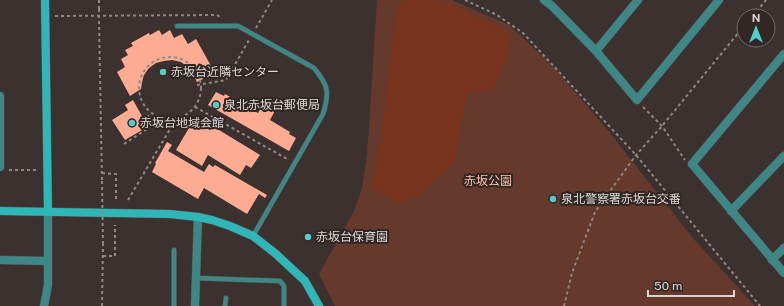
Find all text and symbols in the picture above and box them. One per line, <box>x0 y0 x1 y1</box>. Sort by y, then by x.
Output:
north arrow <box>736 8 776 48</box>
text: N <box>752 12 760 24</box>
place label: 赤坂台近隣センター <box>171 65 279 79</box>
marker: 赤坂台近隣センター <box>158 67 168 77</box>
place label: 泉北赤坂台郵便局 <box>224 98 320 112</box>
marker: 泉北赤坂台郵便局 <box>211 100 221 110</box>
place label: 赤坂台地域会館 <box>140 116 224 130</box>
marker: 赤坂台地域会館 <box>127 118 137 128</box>
park label: 赤坂公園 <box>464 174 512 188</box>
place label: 泉北警察署赤坂台交番 <box>561 192 681 206</box>
marker: 泉北警察署赤坂台交番 <box>548 194 558 204</box>
place label: 赤坂台保育園 <box>316 230 388 244</box>
marker: 赤坂台保育園 <box>303 232 313 242</box>
scale bar <box>648 272 734 298</box>
text: 50 m <box>654 279 682 293</box>

